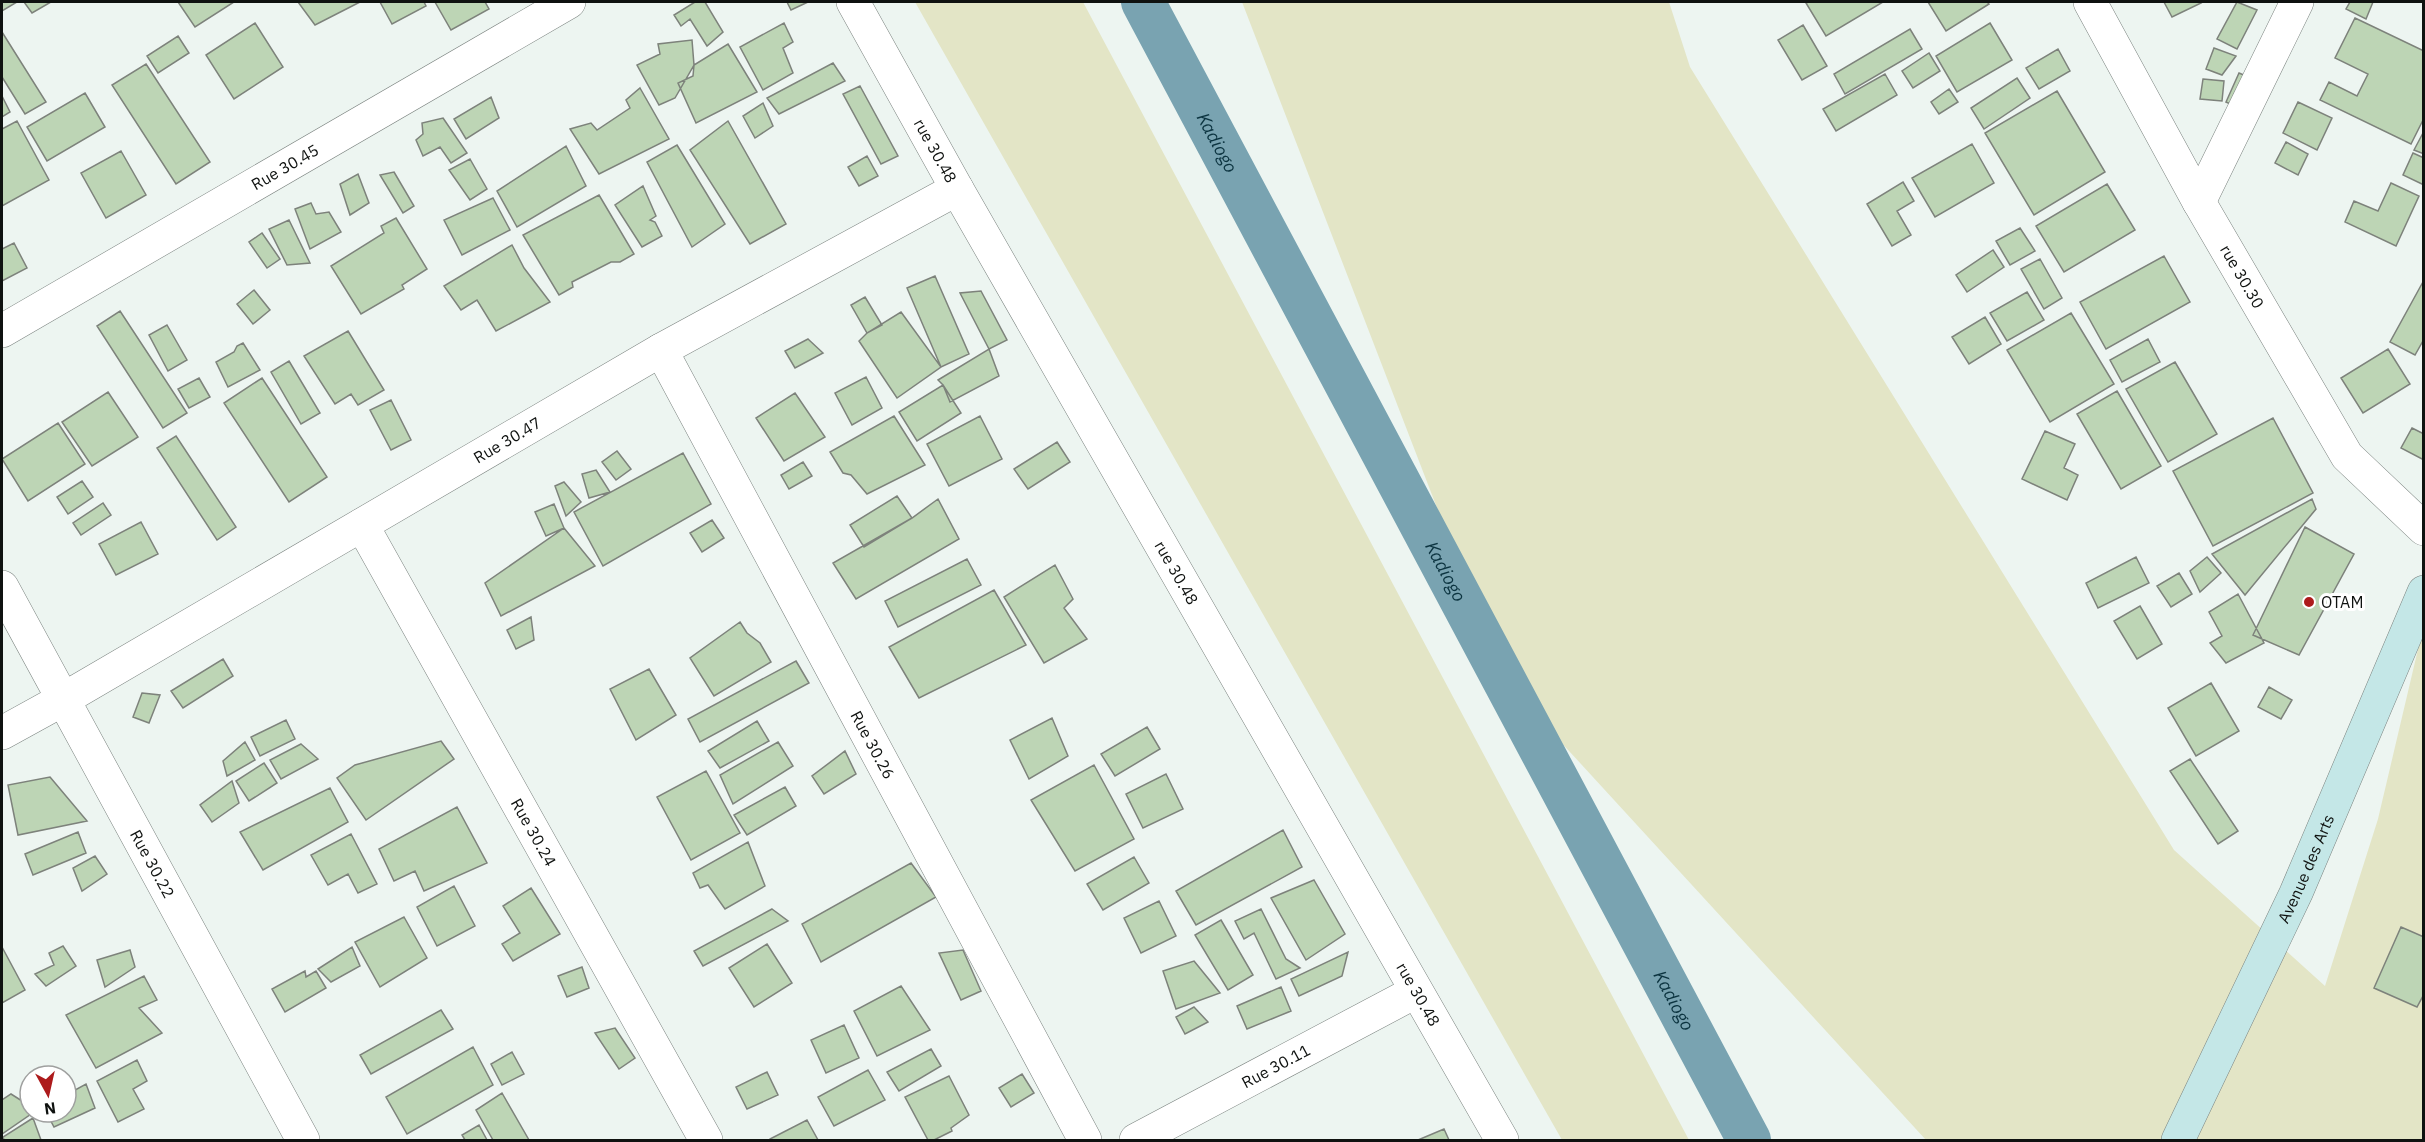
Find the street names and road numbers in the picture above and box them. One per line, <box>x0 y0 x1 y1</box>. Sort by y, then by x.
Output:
street label: rue 30.48 <box>910 115 961 186</box>
street label: Rue 30.45 <box>248 139 322 194</box>
street label: rue 30.30 <box>2216 241 2269 312</box>
street label: Rue 30.47 <box>470 412 544 467</box>
street label: rue 30.48 <box>1151 537 1203 608</box>
street label: Rue 30.26 <box>846 707 899 782</box>
street label: Rue 30.24 <box>507 795 561 870</box>
street label: Avenue des Arts <box>2273 811 2338 926</box>
street label: Rue 30.22 <box>126 826 179 901</box>
street label: rue 30.48 <box>1392 959 1445 1030</box>
street label: Rue 30.11 <box>1238 1040 1313 1092</box>

